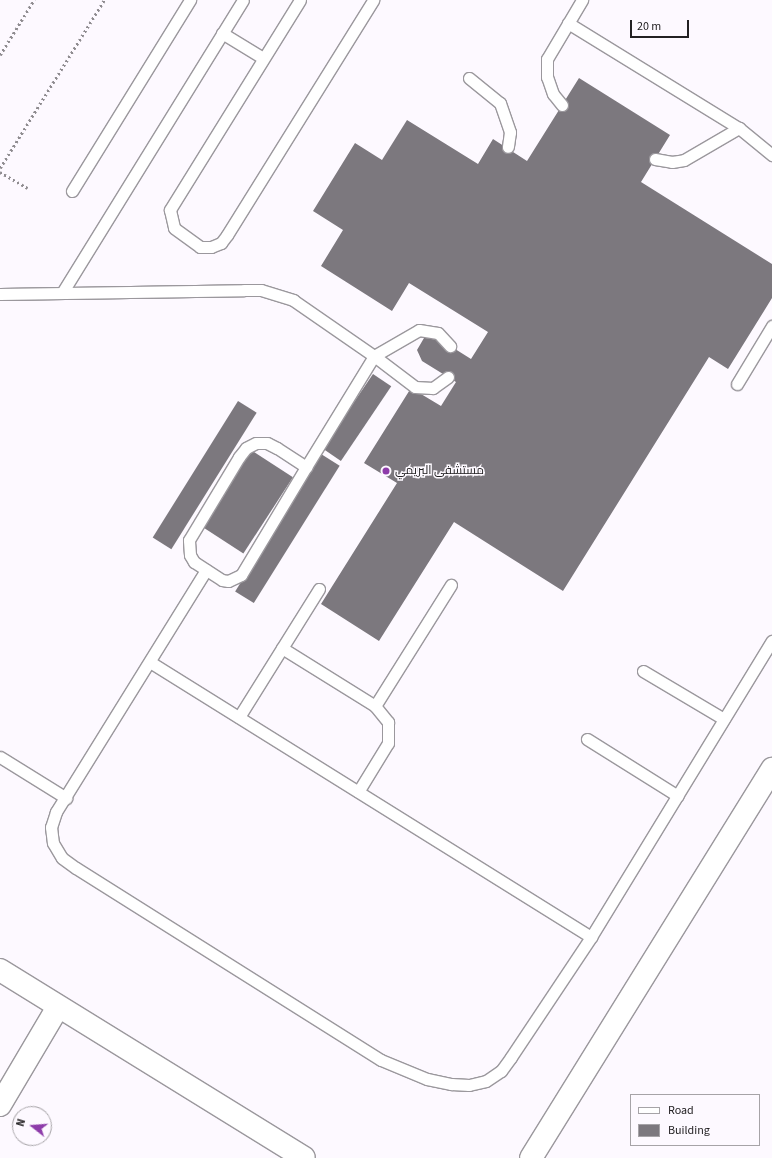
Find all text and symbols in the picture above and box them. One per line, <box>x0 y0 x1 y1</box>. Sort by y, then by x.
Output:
scale bar <box>632 12 691 38</box>
text: 20 m <box>637 18 661 35</box>
place label: مستشفى البريمي <box>395 464 484 478</box>
marker: مستشفى البريمي <box>380 465 392 477</box>
legend <box>630 1094 760 1146</box>
text: Road <box>668 1102 694 1119</box>
north arrow <box>12 1106 52 1146</box>
text: N <box>13 1117 29 1128</box>
text: Building <box>668 1122 710 1139</box>

